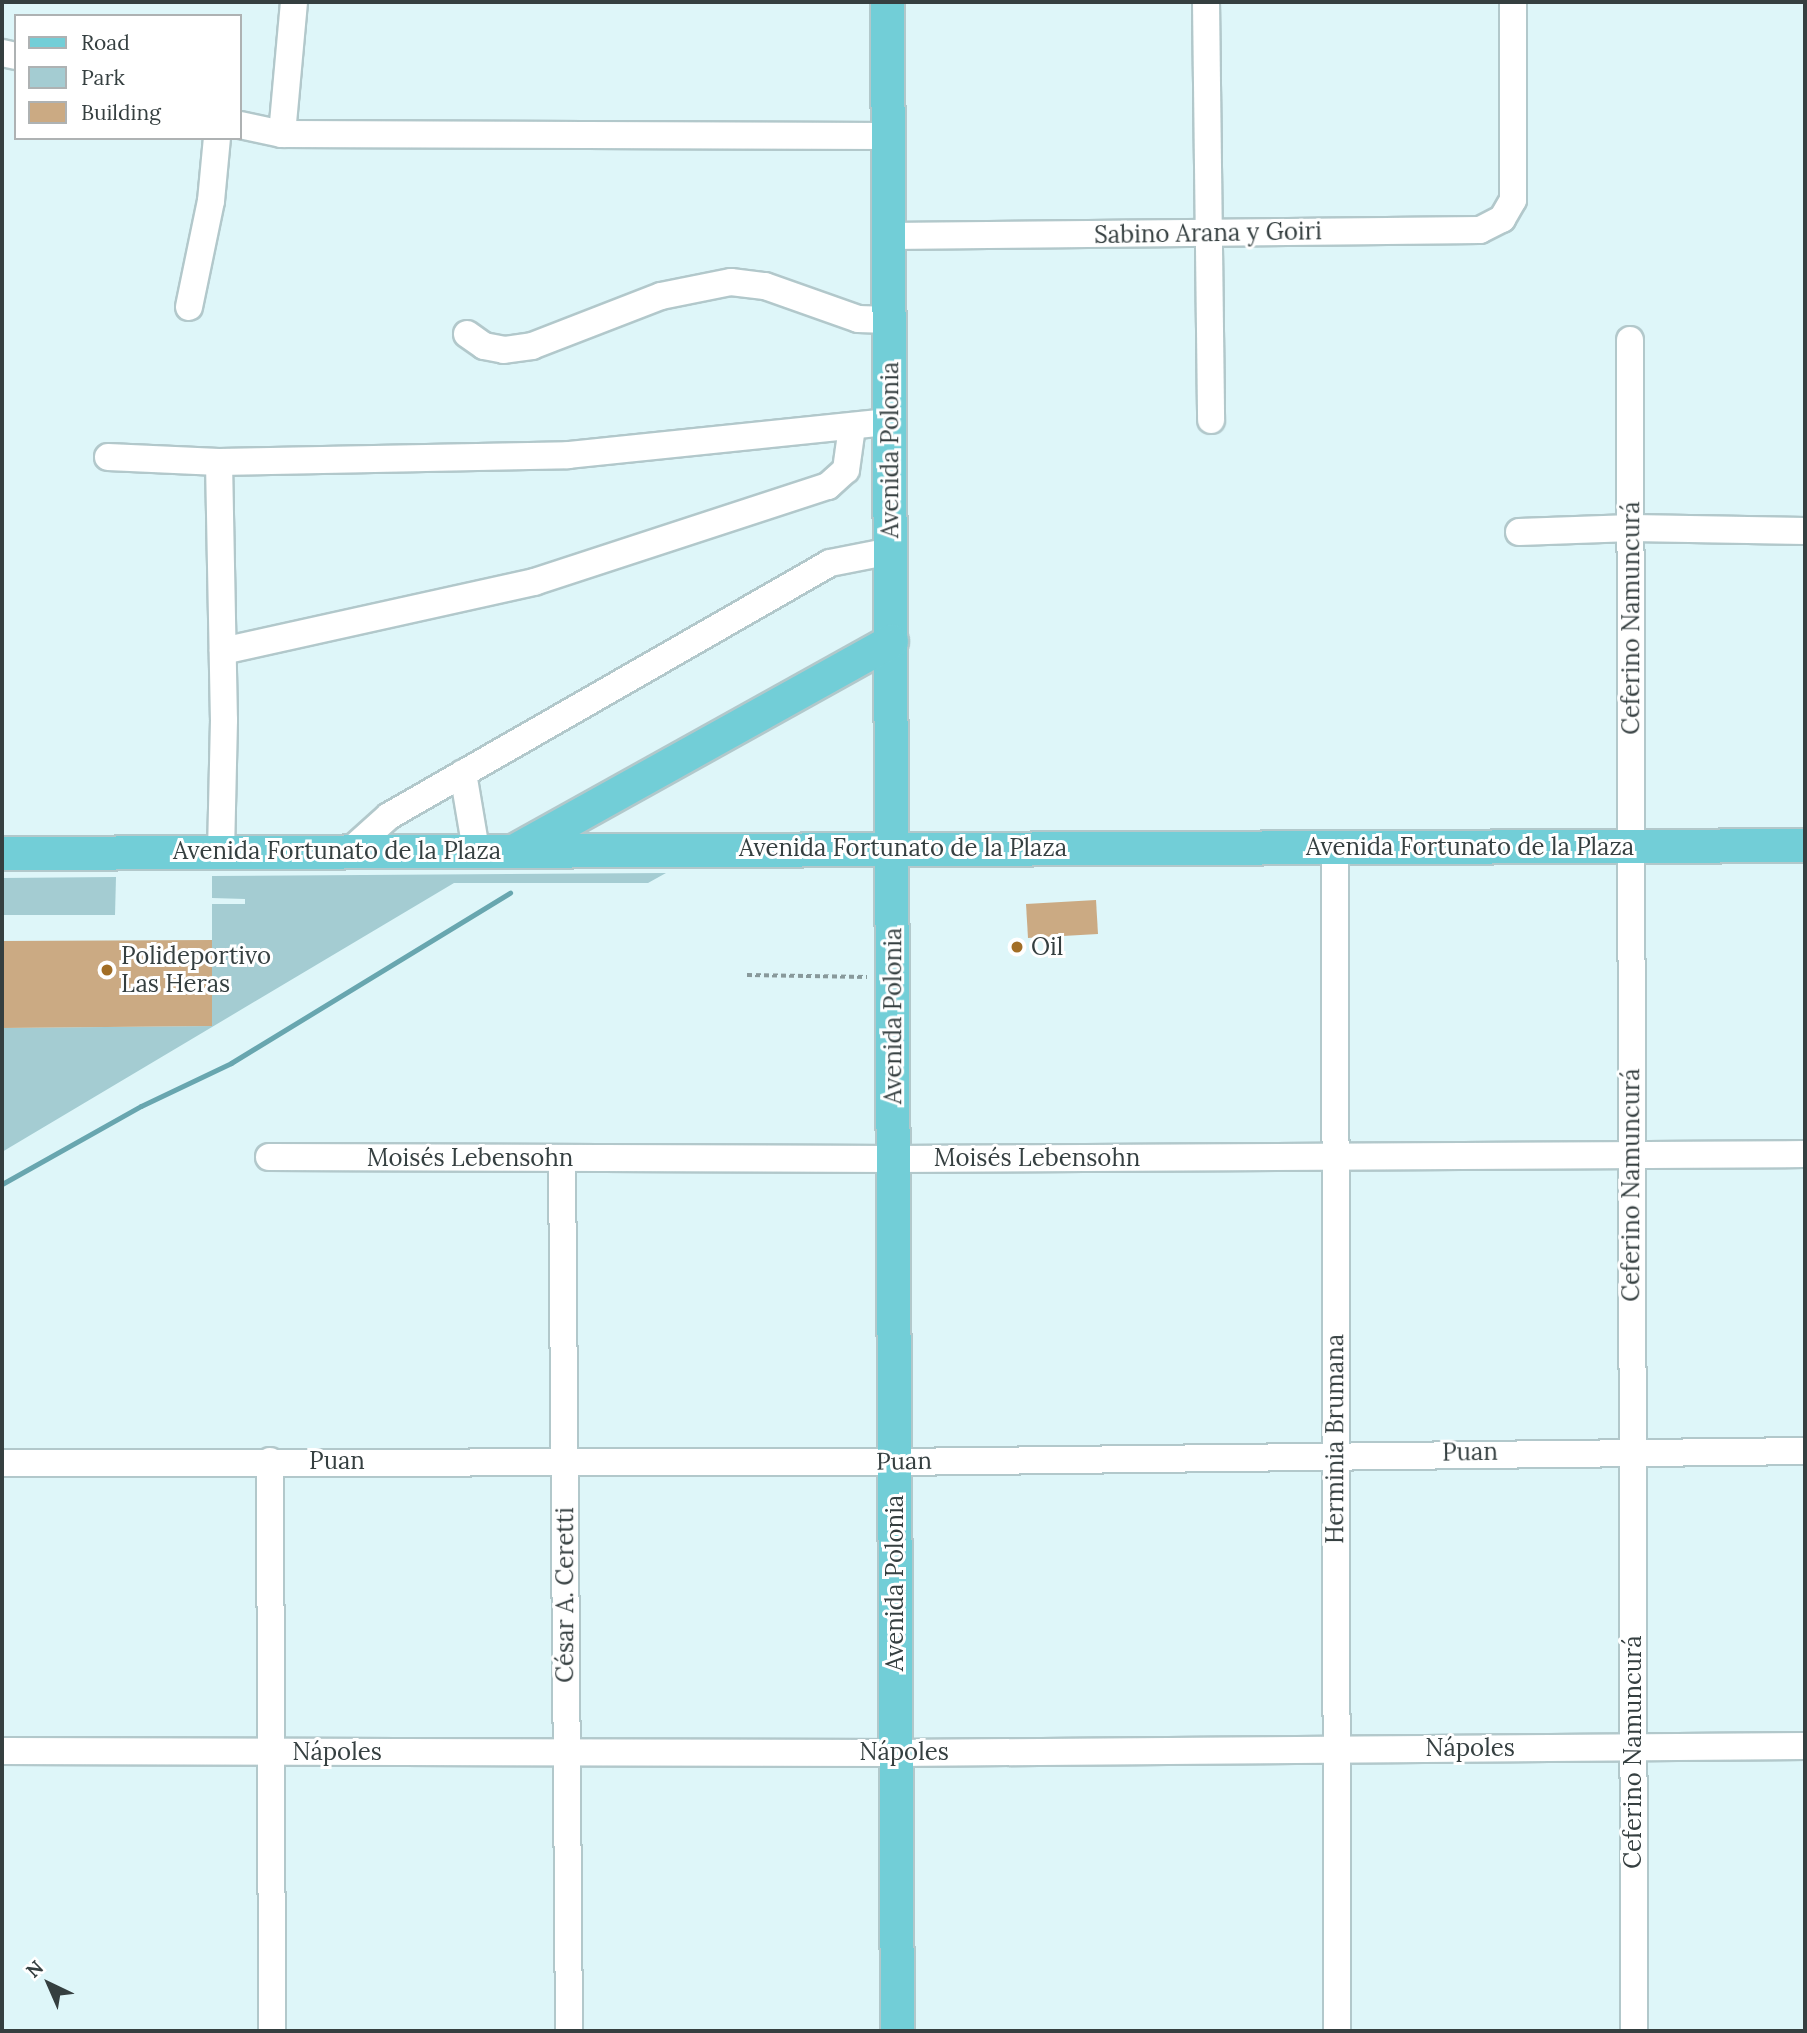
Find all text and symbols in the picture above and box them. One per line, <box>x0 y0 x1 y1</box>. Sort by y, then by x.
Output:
legend <box>14 14 242 140</box>
text: Road <box>81 29 130 56</box>
text: Park <box>81 64 125 91</box>
text: Building <box>81 99 161 126</box>
street label: Sabino Arana y Goiri <box>1094 217 1322 249</box>
street label: Avenida Polonia <box>876 362 904 538</box>
street label: Ceferino Namuncurá <box>1617 501 1645 735</box>
street label: Avenida Fortunato de la Plaza <box>1306 833 1634 861</box>
street label: Avenida Fortunato de la Plaza <box>739 834 1067 862</box>
street label: Avenida Fortunato de la Plaza <box>173 837 501 865</box>
street label: Avenida Polonia <box>879 928 907 1104</box>
place label: Oil <box>1031 933 1063 961</box>
marker: Oil <box>1009 939 1025 955</box>
place label: Polideportivo Las Heras <box>121 942 271 998</box>
marker: Polideportivo Las Heras <box>99 962 115 978</box>
street label: Ceferino Namuncurá <box>1617 1068 1645 1302</box>
street label: Moisés Lebensohn <box>367 1144 573 1172</box>
street label: Moisés Lebensohn <box>934 1144 1140 1172</box>
street label: Herminia Brumana <box>1321 1334 1349 1544</box>
street label: Puan <box>1442 1437 1498 1467</box>
street label: Puan <box>876 1446 932 1476</box>
street label: Puan <box>309 1447 365 1475</box>
street label: Avenida Polonia <box>881 1495 909 1671</box>
street label: César A. Ceretti <box>551 1507 579 1683</box>
street label: Ceferino Namuncurá <box>1619 1635 1647 1869</box>
street label: Nápoles <box>1425 1734 1515 1762</box>
street label: Nápoles <box>292 1738 382 1766</box>
street label: Nápoles <box>859 1738 949 1766</box>
north arrow <box>14 1949 84 2019</box>
text: N <box>21 1955 48 1983</box>

